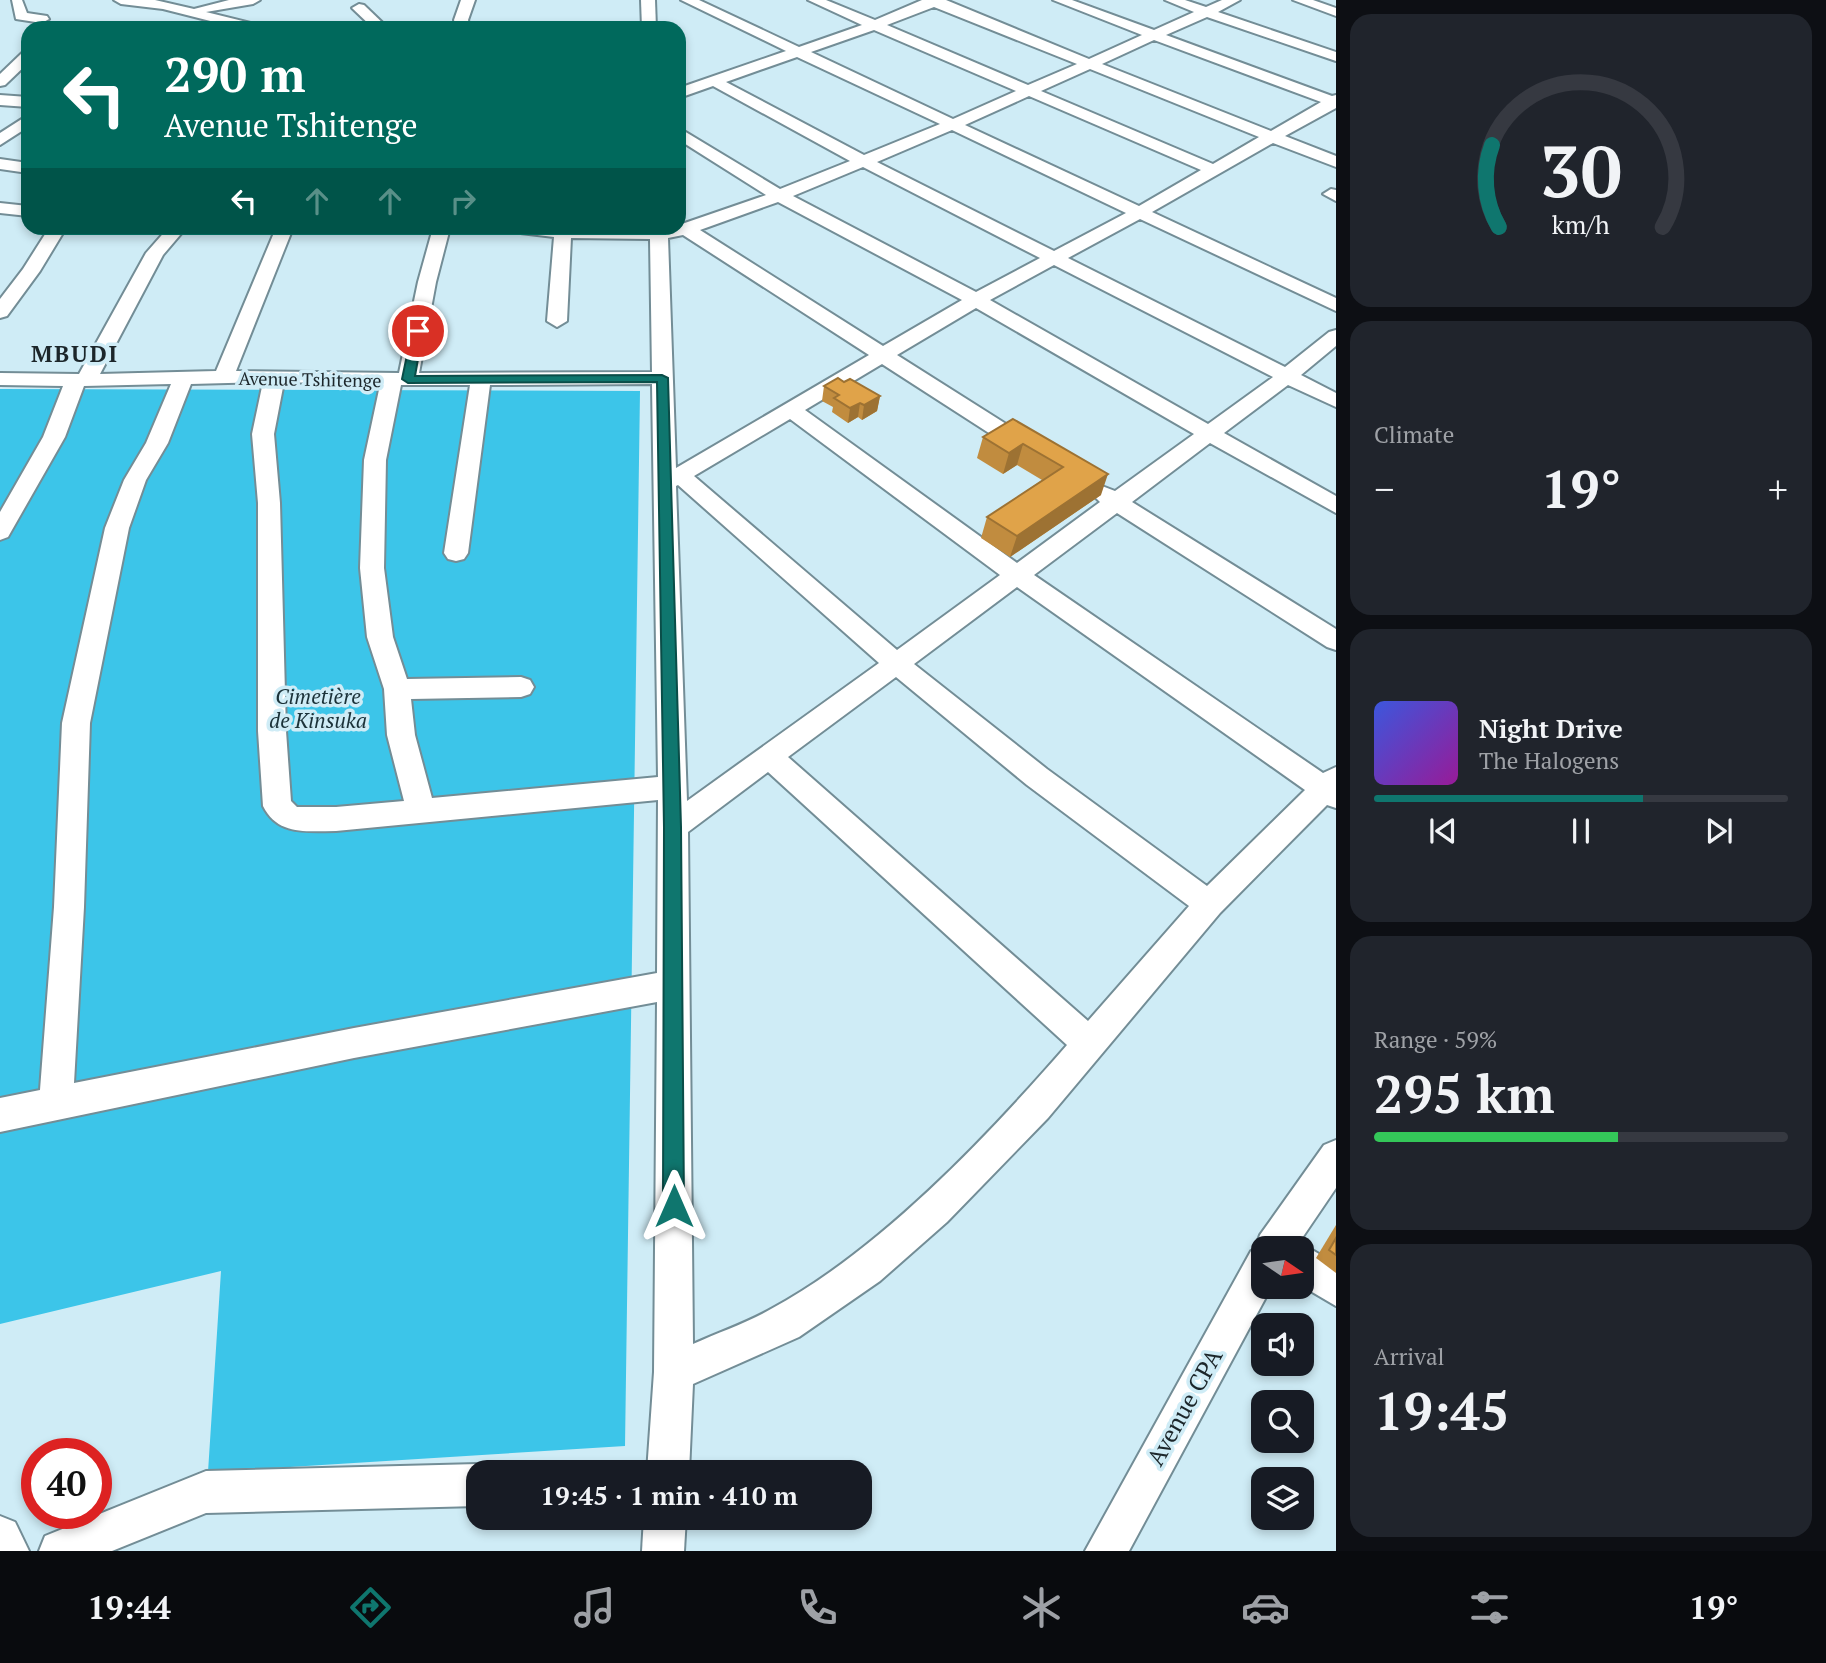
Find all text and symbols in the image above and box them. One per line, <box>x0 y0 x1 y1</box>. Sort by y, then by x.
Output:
text: 290 m <box>164 41 306 106</box>
icon: left <box>49 49 140 140</box>
text: Avenue Tshitenge <box>164 104 418 146</box>
text: 30 <box>1540 121 1622 218</box>
icon: left <box>225 182 263 220</box>
icon: ahead <box>298 182 336 220</box>
icon: ahead <box>371 182 409 220</box>
icon: right <box>444 182 482 220</box>
text: km/h <box>1552 208 1610 241</box>
pin <box>388 301 448 361</box>
icon: arrive <box>399 312 437 350</box>
district label: MBUDI <box>31 338 119 369</box>
street label: Avenue Tshitenge <box>238 366 382 392</box>
text: Climate <box>1374 419 1454 450</box>
text: 19° <box>1541 454 1621 523</box>
text: − <box>1374 464 1394 514</box>
text: + <box>1768 464 1788 514</box>
park label: Cimetière de Kinsuka <box>269 682 367 734</box>
text: Night Drive <box>1479 711 1623 745</box>
text: The Halogens <box>1479 745 1619 776</box>
icon: previous <box>1424 812 1462 850</box>
icon: pause <box>1562 812 1600 850</box>
icon: next <box>1700 812 1738 850</box>
text: Range · 59% <box>1374 1024 1497 1055</box>
text: 295 km <box>1374 1059 1555 1128</box>
position arrow <box>637 1169 711 1243</box>
north arrow <box>1251 1236 1314 1298</box>
map controls <box>1251 1236 1314 1530</box>
button: sound <box>1251 1313 1314 1376</box>
text: Arrival <box>1374 1341 1445 1372</box>
street label: Avenue CPA <box>1139 1342 1230 1471</box>
text: 19:45 <box>1374 1376 1509 1445</box>
button: search <box>1251 1390 1314 1453</box>
speed limit sign: 40 <box>21 1438 112 1529</box>
button: layers <box>1251 1467 1314 1530</box>
text: 19:45 · 1 min · 410 m <box>540 1478 798 1512</box>
icon: directions <box>346 1583 395 1632</box>
icon: music <box>570 1583 619 1632</box>
icon: phone <box>793 1583 842 1632</box>
icon: climate <box>1017 1583 1066 1632</box>
icon: car <box>1241 1583 1290 1632</box>
icon: filters <box>1465 1583 1514 1632</box>
text: 19:44 <box>87 1586 171 1628</box>
text: 19° <box>1689 1586 1738 1628</box>

